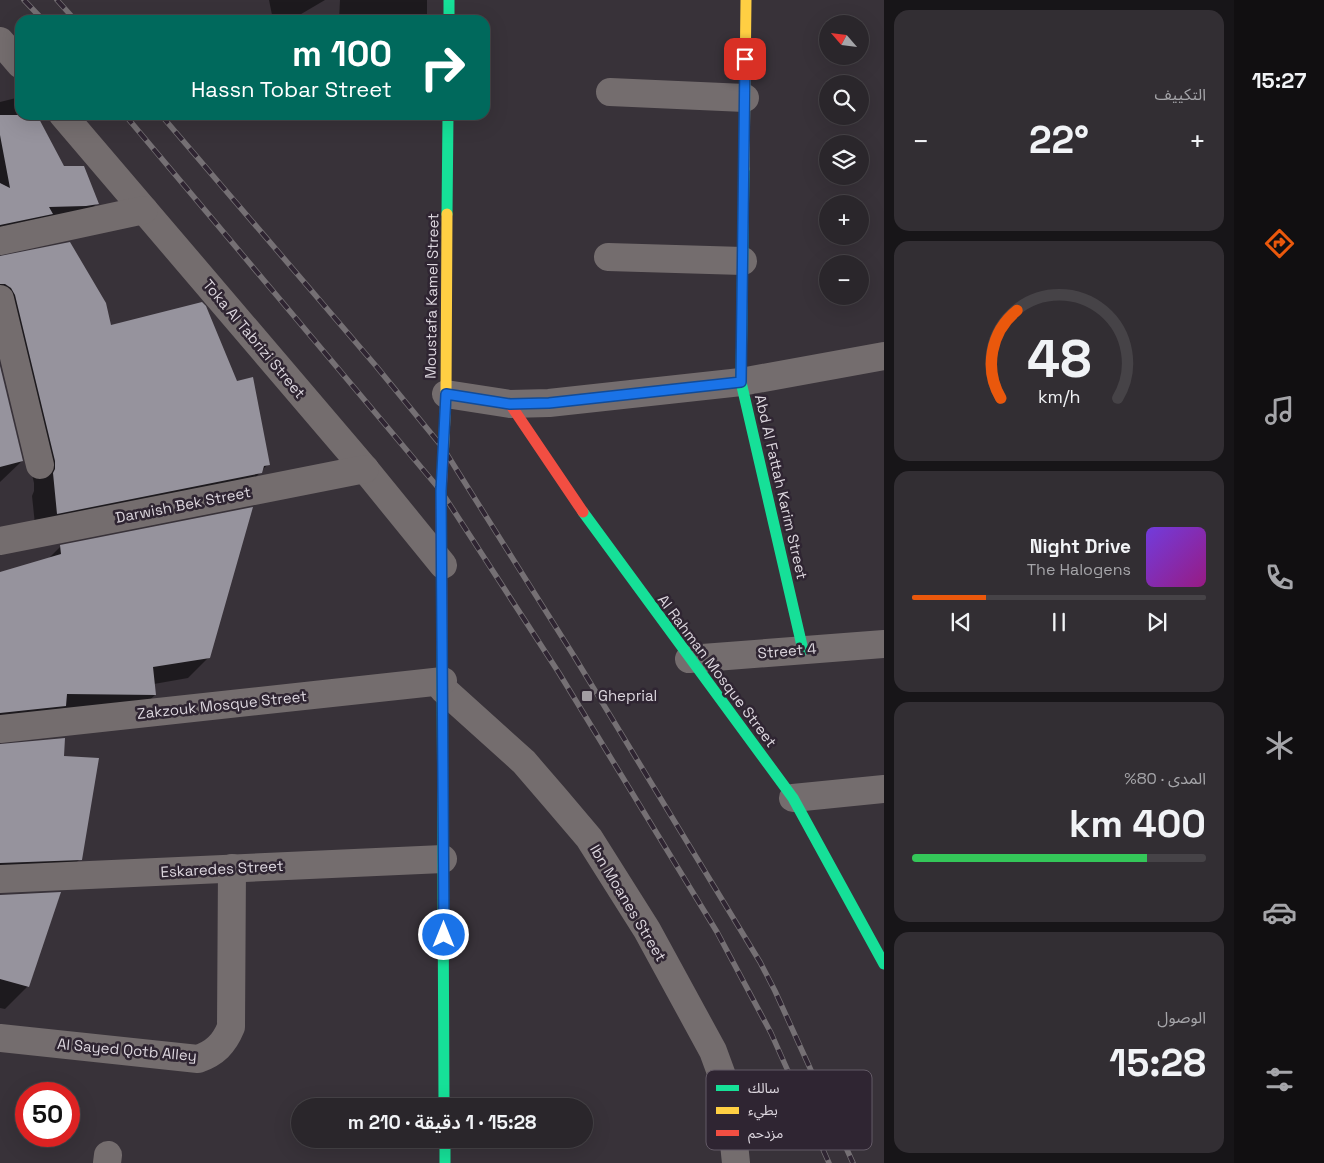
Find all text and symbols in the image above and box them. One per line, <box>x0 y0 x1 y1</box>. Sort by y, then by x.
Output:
north arrow <box>819 15 869 65</box>
map controls <box>819 15 869 305</box>
text: 100 m <box>292 32 392 76</box>
icon: right <box>410 35 475 100</box>
pin <box>724 38 766 80</box>
icon: arrive <box>731 45 759 73</box>
text: 15:27 <box>1252 66 1306 94</box>
text: Hassn Tobar Street <box>191 75 392 103</box>
button: search <box>819 75 869 125</box>
text: التكييف <box>1154 84 1206 105</box>
text: 22° <box>1029 116 1089 164</box>
text: − <box>912 123 929 159</box>
text: + <box>1189 123 1206 159</box>
button: layers <box>819 135 869 185</box>
button: + <box>819 195 869 245</box>
street label: Moustafa Kamel Street <box>421 213 442 379</box>
icon: directions <box>1262 226 1297 261</box>
button: − <box>819 255 869 305</box>
street label: Toka Al Tabrizi Street <box>199 275 310 402</box>
text: 48 <box>1027 326 1091 392</box>
text: km/h <box>1038 385 1080 408</box>
street label: Abd Al Fattah Karim Street <box>751 393 812 581</box>
icon: music <box>1262 393 1297 428</box>
street label: Darwish Bek Street <box>114 482 252 527</box>
text: Night Drive <box>1030 534 1131 559</box>
text: The Halogens <box>1027 559 1131 580</box>
icon: phone <box>1262 560 1297 595</box>
street label: Al Rahman Mosque Street <box>654 591 781 751</box>
icon: previous <box>947 608 975 636</box>
icon: pause <box>1045 608 1073 636</box>
icon: next <box>1143 608 1171 636</box>
street label: Street 4 <box>757 638 817 663</box>
street label: Zakzouk Mosque Street <box>136 686 308 723</box>
place label: Gheprial <box>598 686 657 705</box>
marker: Gheprial <box>580 689 594 703</box>
icon: climate <box>1262 728 1297 763</box>
text: المدى · 80% <box>1124 768 1206 789</box>
text: 400 km <box>1069 800 1206 848</box>
street label: Ibn Moanes Street <box>586 841 671 965</box>
street label: Eskaredes Street <box>160 856 284 881</box>
icon: car <box>1262 895 1297 930</box>
position arrow <box>417 908 469 960</box>
text: الوصول <box>1157 1007 1206 1028</box>
street label: Al Sayed Qotb Alley <box>56 1034 198 1065</box>
text: 15:28 <box>1109 1039 1206 1087</box>
icon: filters <box>1262 1062 1297 1097</box>
legend <box>706 1070 872 1150</box>
text: سالك <box>748 1079 780 1097</box>
speed limit sign: 50 <box>15 1082 80 1147</box>
text: بطيء <box>748 1101 778 1121</box>
text: 15:28 · 1 دقيقة · 210 m <box>348 1110 536 1135</box>
text: مزدحم <box>748 1124 783 1144</box>

